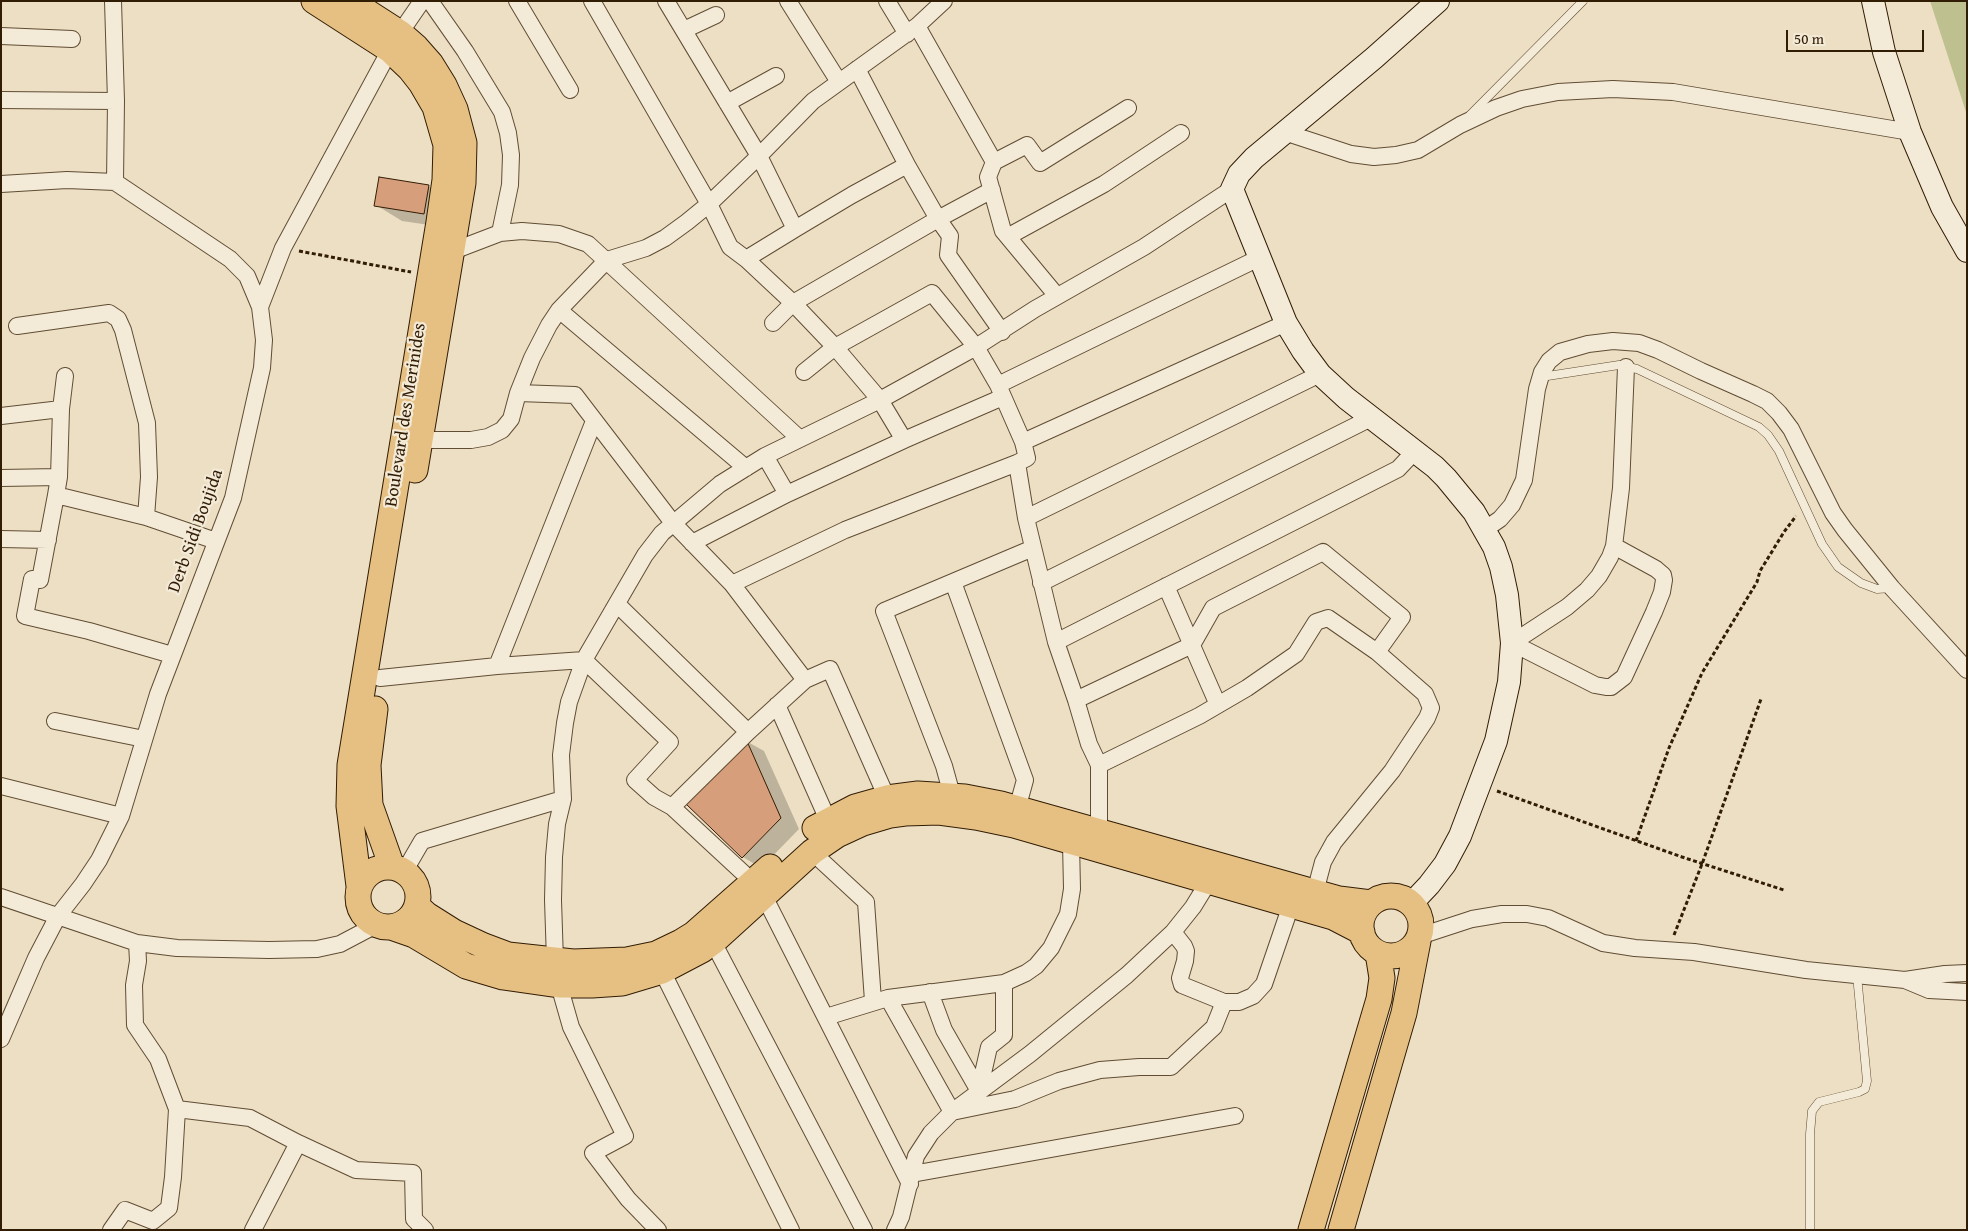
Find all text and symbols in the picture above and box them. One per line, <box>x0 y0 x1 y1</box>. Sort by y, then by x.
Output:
scale bar <box>1788 20 1926 52</box>
text: 50 m <box>1794 28 1824 49</box>
street label: Boulevard des Merinides <box>381 322 431 508</box>
street label: Derb Sidi Boujida <box>164 466 228 596</box>

